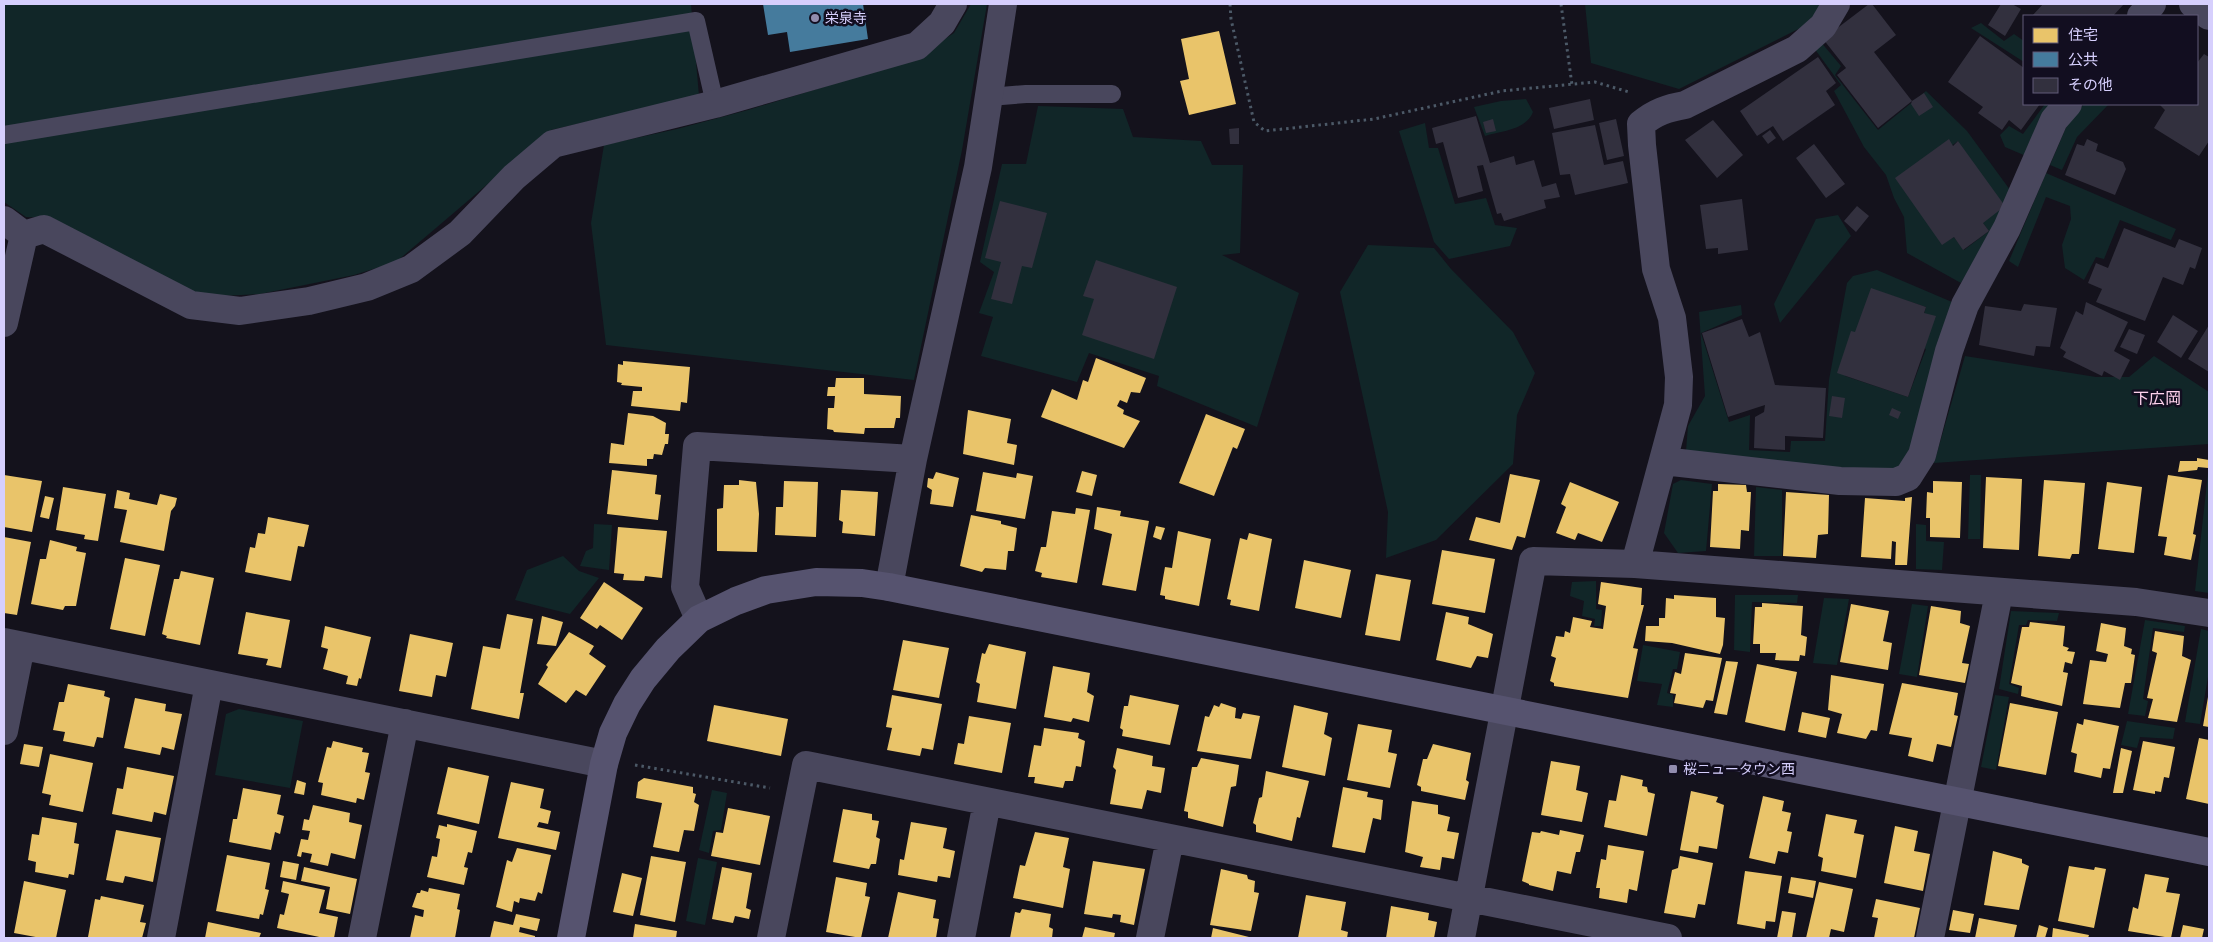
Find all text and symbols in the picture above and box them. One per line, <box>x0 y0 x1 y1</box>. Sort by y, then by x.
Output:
place label: 栄泉寺 <box>825 9 867 26</box>
marker: 栄泉寺 <box>809 12 821 24</box>
legend <box>2023 15 2198 105</box>
text: 住宅 <box>2068 25 2098 43</box>
text: 公共 <box>2068 50 2098 68</box>
text: その他 <box>2068 75 2113 93</box>
district label: 下広岡 <box>2133 388 2181 407</box>
place label: 桜ニュータウン西 <box>1683 760 1795 777</box>
marker: 桜ニュータウン西 <box>1667 763 1679 775</box>

